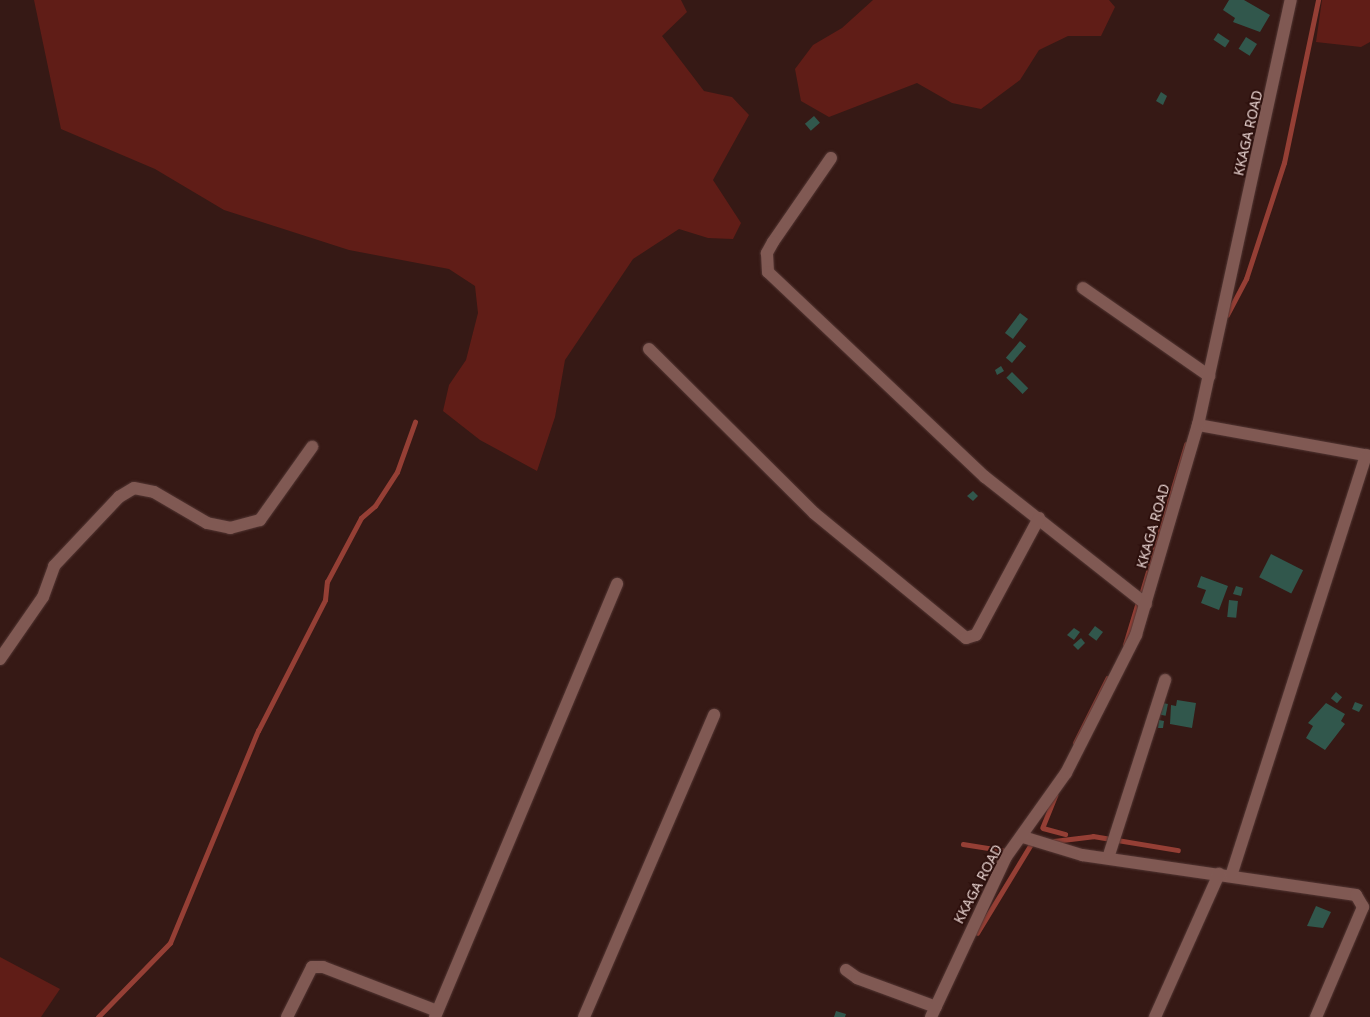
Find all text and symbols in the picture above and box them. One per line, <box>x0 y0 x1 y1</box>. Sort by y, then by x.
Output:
street label: KKAGA ROAD <box>1230 89 1266 177</box>
street label: KKAGA ROAD <box>1133 482 1173 570</box>
street label: KKAGA ROAD <box>950 842 1006 926</box>

